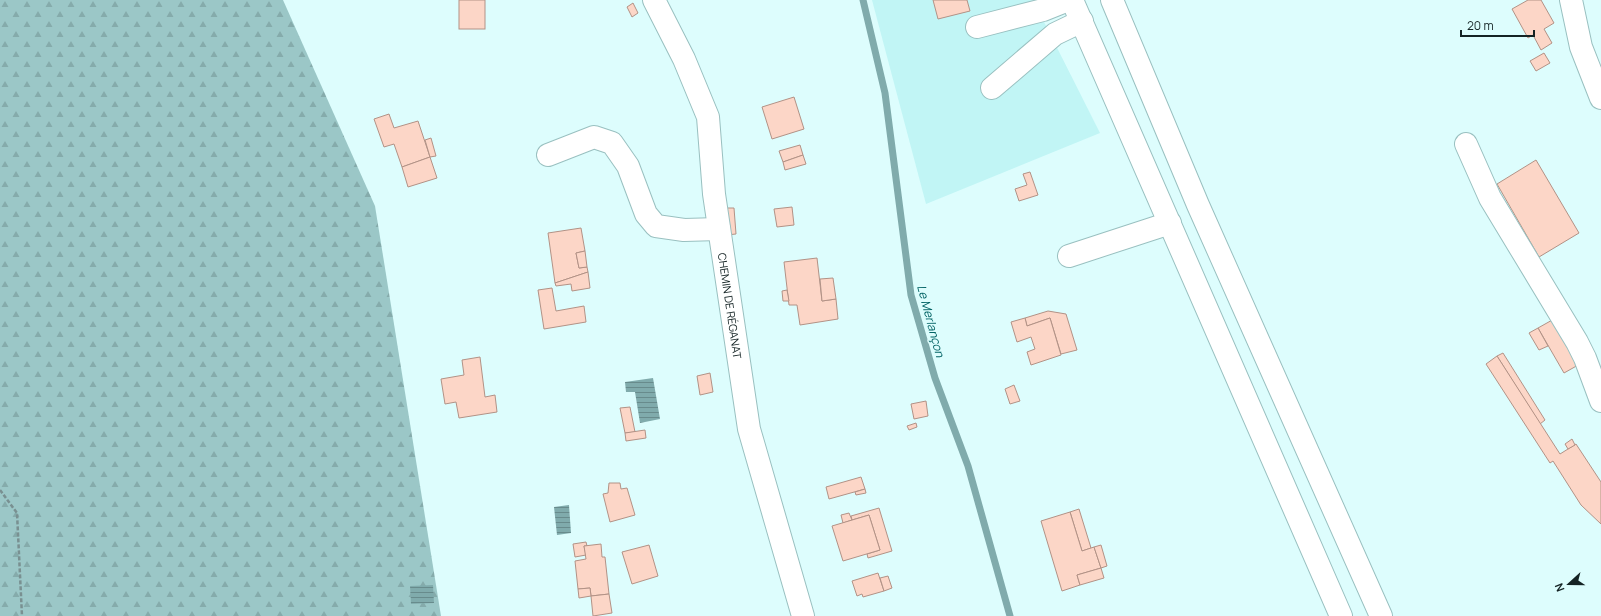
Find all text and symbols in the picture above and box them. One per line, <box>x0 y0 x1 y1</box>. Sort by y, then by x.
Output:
scale bar <box>1461 12 1534 38</box>
text: 20 m <box>1467 17 1494 34</box>
street label: CHEMIN DE RÉGANAT <box>715 252 746 360</box>
water label: Le Merlançon <box>913 283 949 360</box>
north arrow <box>1549 564 1589 604</box>
text: N <box>1551 581 1568 594</box>

